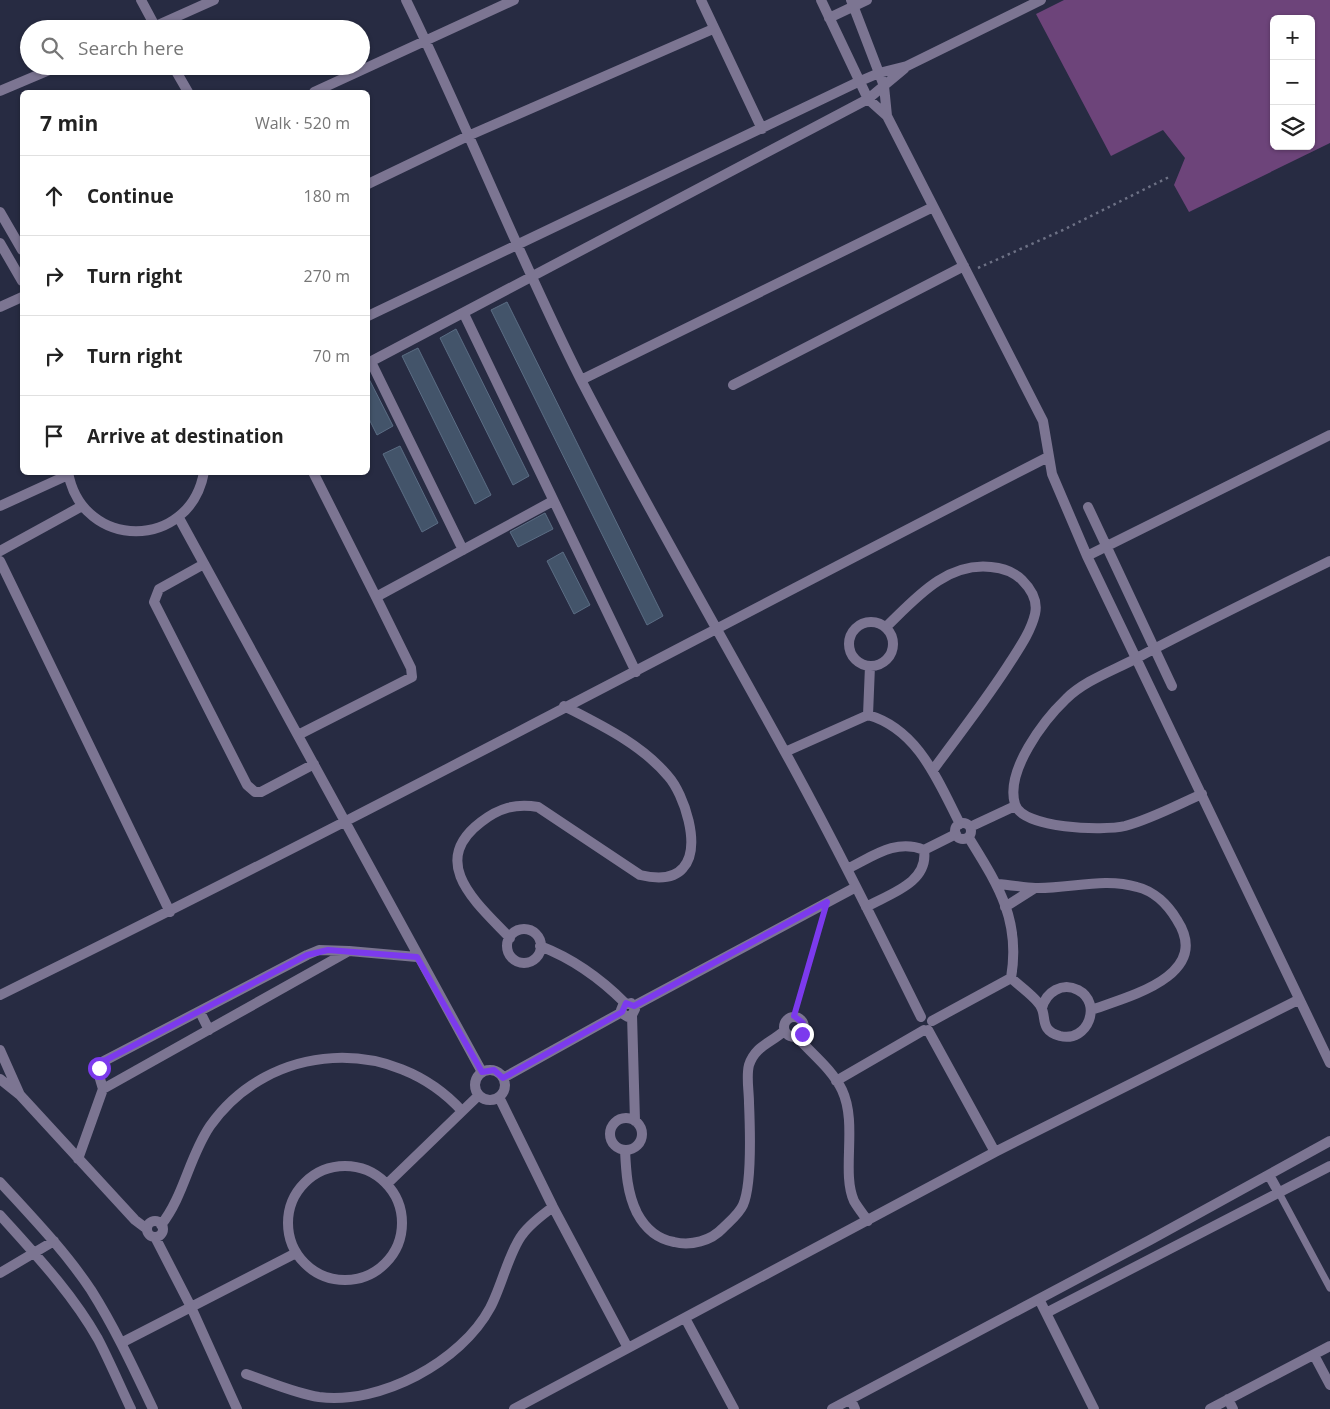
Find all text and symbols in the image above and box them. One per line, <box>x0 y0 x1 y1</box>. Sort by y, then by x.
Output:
map controls <box>1270 15 1315 150</box>
button: + <box>1270 15 1315 60</box>
search box <box>20 20 370 75</box>
icon: search <box>38 34 66 62</box>
text: Search here <box>78 35 184 61</box>
button: − <box>1270 60 1315 105</box>
button: layers <box>1270 105 1315 150</box>
text: 7 min <box>40 109 98 137</box>
text: Walk · 520 m <box>255 112 350 134</box>
icon: ahead <box>40 182 68 210</box>
text: Continue <box>87 183 174 209</box>
text: 180 m <box>304 185 350 207</box>
icon: right <box>40 262 68 290</box>
text: Turn right <box>87 263 182 289</box>
text: 270 m <box>304 265 350 287</box>
icon: right <box>40 342 68 370</box>
text: Turn right <box>87 343 182 369</box>
text: 70 m <box>313 345 350 367</box>
icon: arrive <box>40 422 68 450</box>
text: Arrive at destination <box>87 423 284 449</box>
route end <box>791 1023 814 1046</box>
route start <box>88 1057 111 1080</box>

